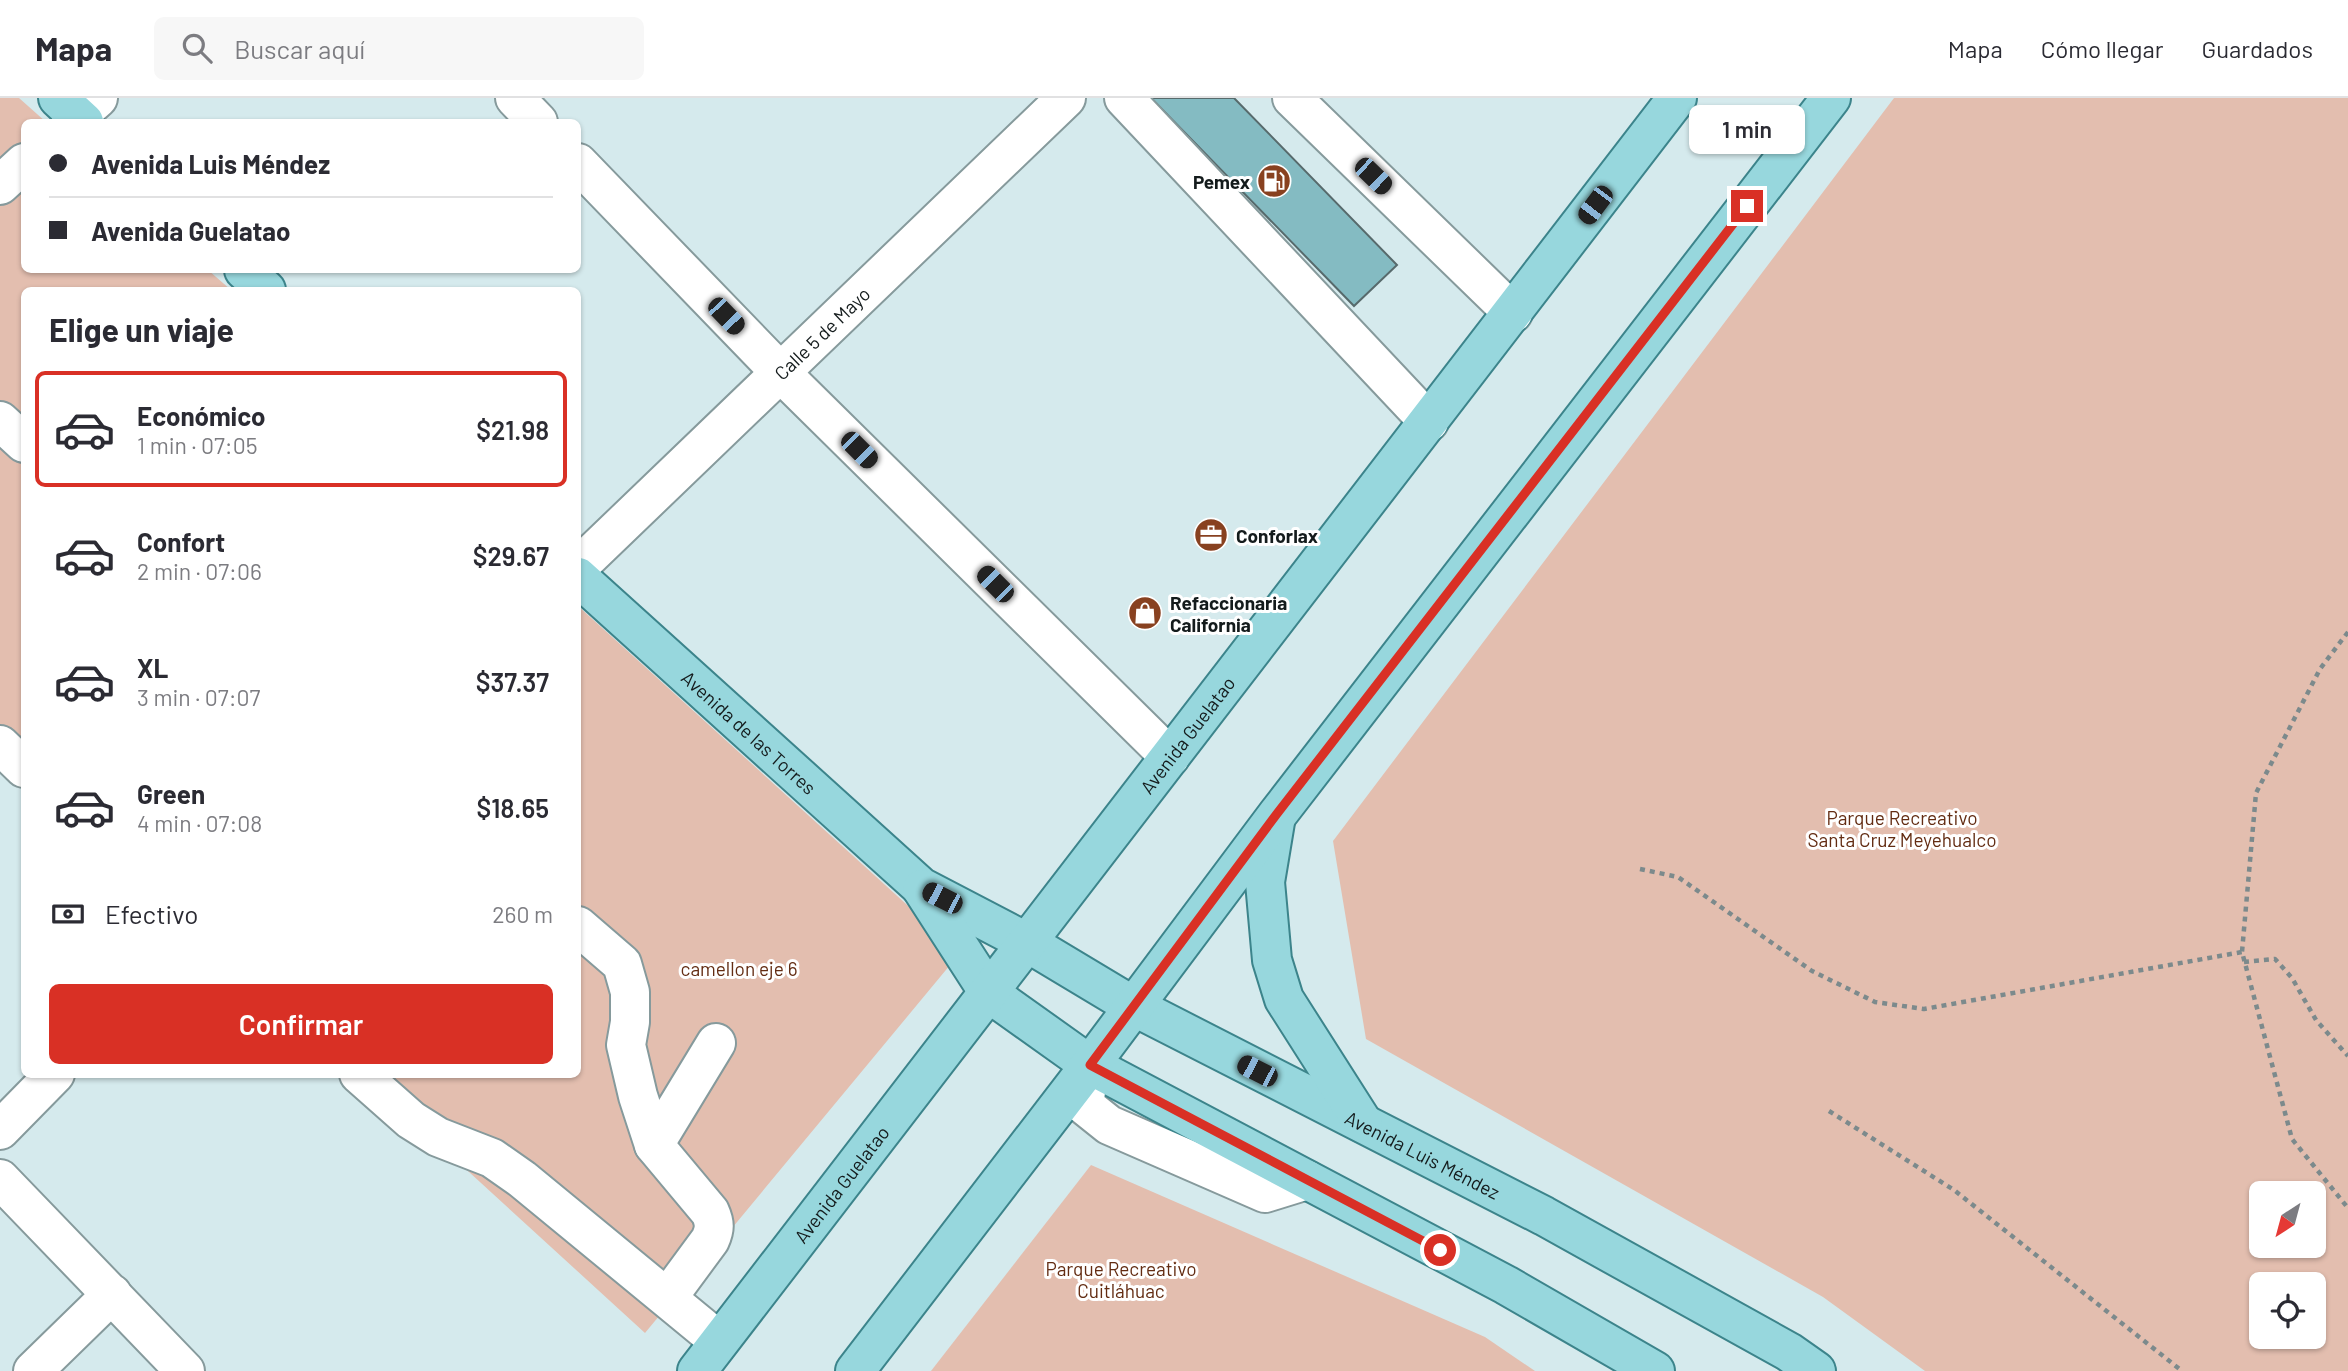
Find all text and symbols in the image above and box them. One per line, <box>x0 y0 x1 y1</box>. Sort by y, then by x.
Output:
search box <box>154 17 644 80</box>
text: Mapa <box>35 28 112 68</box>
icon: search <box>178 29 216 67</box>
text: Buscar aquí <box>234 33 365 64</box>
text: Mapa <box>1948 34 2003 63</box>
text: Cómo llegar <box>2041 34 2163 63</box>
text: Guardados <box>2201 34 2313 63</box>
callout: 1 min <box>1689 105 1805 154</box>
text: 1 min <box>1722 115 1772 143</box>
text: Avenida Luis Méndez <box>91 148 330 179</box>
car <box>1351 154 1396 198</box>
fuel station icon: Pemex <box>1255 162 1293 200</box>
place label: Pemex <box>1193 170 1250 193</box>
car <box>1574 182 1617 228</box>
route end <box>1731 190 1763 222</box>
text: Avenida Guelatao <box>91 215 291 246</box>
street label: Calle 5 de Mayo <box>769 282 874 384</box>
car <box>704 294 749 338</box>
text: Elige un viaje <box>49 310 234 348</box>
icon: car <box>53 398 116 461</box>
text: Económico <box>137 400 266 431</box>
text: $21.98 <box>476 414 549 445</box>
car <box>837 428 882 472</box>
text: 1 min · 07:05 <box>137 431 257 459</box>
office icon: Conforlax <box>1192 516 1230 554</box>
icon: car <box>53 524 116 587</box>
place label: Conforlax <box>1236 524 1318 547</box>
text: Confort <box>137 526 225 557</box>
text: $29.67 <box>473 540 549 571</box>
text: 2 min · 07:06 <box>137 557 262 585</box>
car <box>973 562 1018 606</box>
place label: Refaccionaria California <box>1170 591 1287 636</box>
shop icon: Refaccionaria California <box>1126 594 1164 632</box>
icon: car <box>53 650 116 713</box>
text: XL <box>137 652 168 683</box>
street label: Avenida de las Torres <box>678 665 821 798</box>
text: $37.37 <box>476 666 549 697</box>
street label: Avenida Guelatao <box>1134 671 1239 798</box>
text: 3 min · 07:07 <box>137 683 260 711</box>
icon: car <box>53 776 116 839</box>
text: Green <box>137 778 205 809</box>
text: $18.65 <box>477 792 549 823</box>
park label: Parque Recreativo Santa Cruz Meyehualco <box>1807 806 1997 851</box>
text: 4 min · 07:08 <box>137 809 262 837</box>
car <box>919 879 966 917</box>
icon: cash <box>49 895 87 933</box>
text: Efectivo <box>105 898 198 929</box>
text: 260 m <box>492 900 553 928</box>
park label: camellon eje 6 <box>681 957 797 980</box>
button: Confirmar <box>49 984 553 1064</box>
car <box>1234 1052 1281 1090</box>
street label: Avenida Luis Méndez <box>1342 1105 1504 1203</box>
street label: Avenida Guelatao <box>789 1121 893 1247</box>
north arrow <box>2249 1181 2326 1258</box>
map controls <box>2249 1181 2326 1349</box>
route start <box>1424 1234 1456 1266</box>
park label: Parque Recreativo Cuitláhuac <box>1045 1257 1197 1302</box>
button: locate <box>2249 1272 2326 1349</box>

